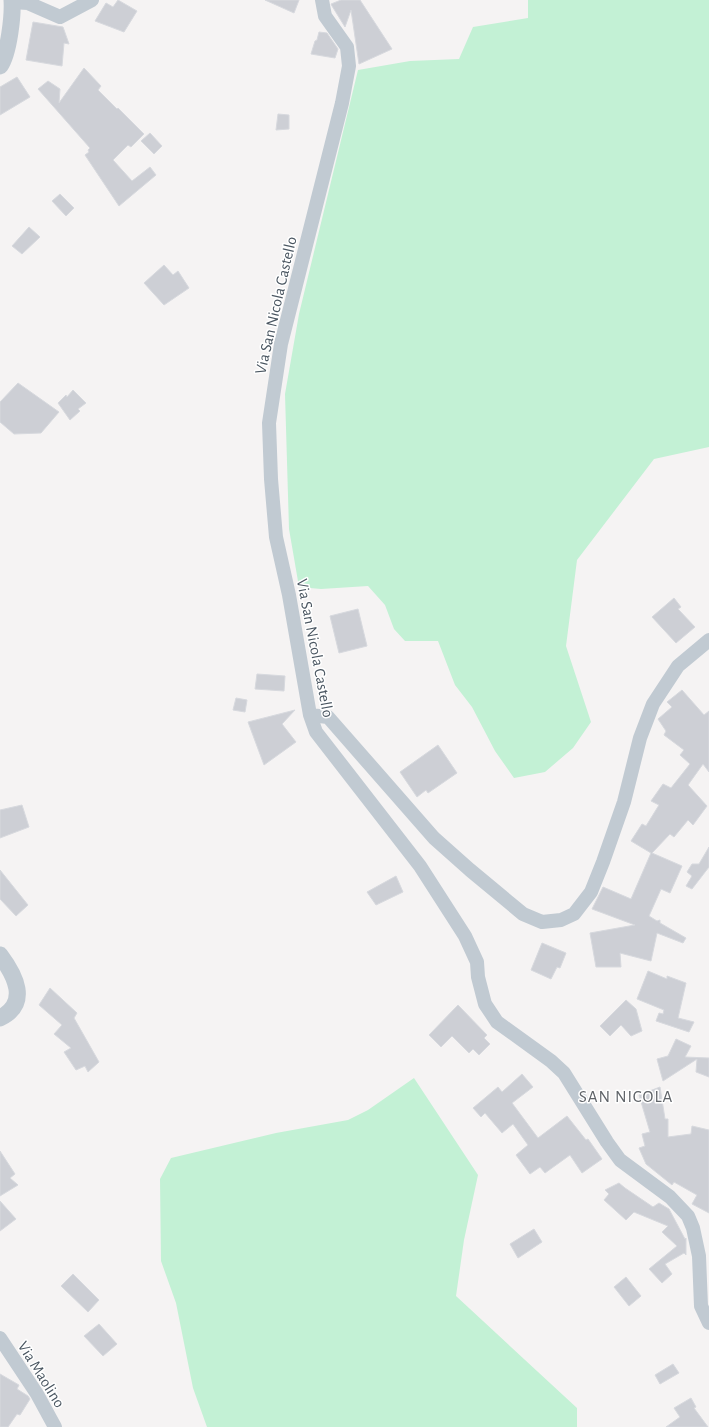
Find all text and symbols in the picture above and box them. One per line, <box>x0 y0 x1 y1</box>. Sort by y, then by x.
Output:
street label: Via San Nicola Castello <box>252 235 300 376</box>
street label: Via San Nicola Castello <box>294 578 336 719</box>
district label: SAN NICOLA <box>579 1088 673 1105</box>
street label: Via Maolino <box>15 1339 68 1411</box>

